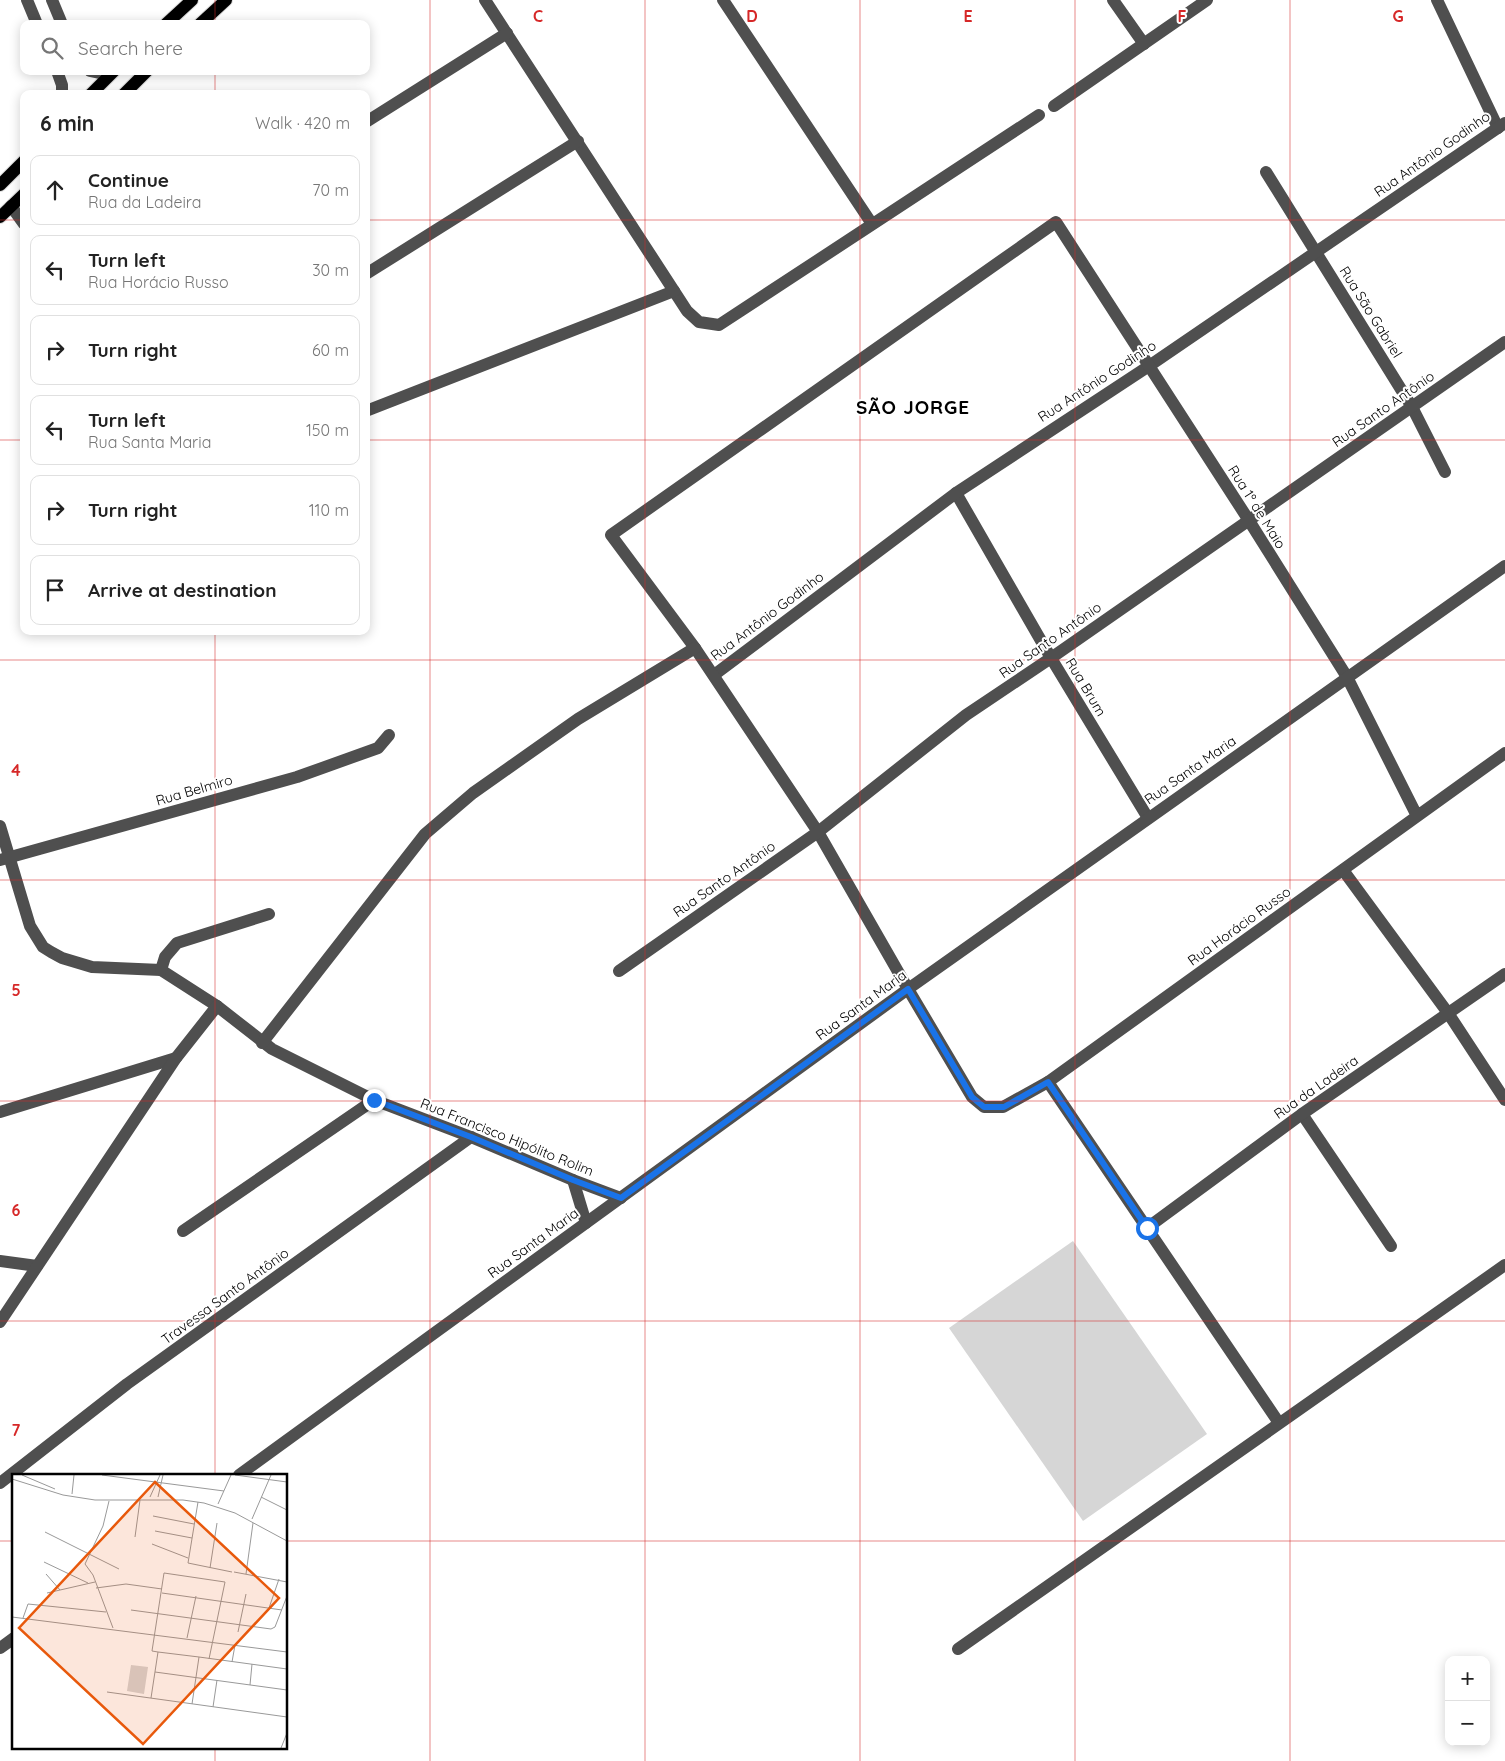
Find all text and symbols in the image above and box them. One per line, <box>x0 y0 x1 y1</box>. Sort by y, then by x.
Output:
text: C <box>533 6 543 26</box>
text: D <box>746 6 758 26</box>
text: E <box>963 6 973 26</box>
text: F <box>1178 6 1187 26</box>
text: G <box>1392 6 1404 26</box>
search box <box>20 20 370 75</box>
icon: search <box>38 34 66 62</box>
text: Search here <box>78 36 183 60</box>
street label: Rua Antônio Godinho <box>1371 107 1493 201</box>
text: 6 min <box>40 110 94 136</box>
text: Walk · 420 m <box>255 113 350 133</box>
text: Continue <box>88 168 169 192</box>
icon: ahead <box>41 176 69 204</box>
text: 70 m <box>312 180 349 200</box>
text: Rua da Ladeira <box>88 192 202 212</box>
text: Turn left <box>88 248 166 272</box>
icon: left <box>41 256 69 284</box>
text: 30 m <box>312 260 349 280</box>
street label: Rua São Gabriel <box>1336 263 1406 361</box>
text: Rua Horácio Russo <box>88 272 229 292</box>
icon: right <box>41 336 69 364</box>
street label: Rua Antônio Godinho <box>1034 336 1160 426</box>
text: Turn right <box>88 338 177 362</box>
text: 60 m <box>312 340 349 360</box>
street label: Rua Santo Antônio <box>1328 367 1438 451</box>
district label: SÃO JORGE <box>856 395 970 419</box>
text: Turn left <box>88 408 166 432</box>
icon: left <box>41 416 69 444</box>
text: 150 m <box>306 420 349 440</box>
text: Rua Santa Maria <box>88 432 211 452</box>
street label: Rua 1º de Maio <box>1224 462 1290 552</box>
icon: right <box>41 496 69 524</box>
text: Turn right <box>88 498 177 522</box>
text: 110 m <box>309 500 349 520</box>
street label: Rua Antônio Godinho <box>707 567 827 665</box>
icon: arrive <box>41 576 69 604</box>
text: Arrive at destination <box>88 578 277 602</box>
street label: Rua Santo Antônio <box>995 598 1105 682</box>
street label: Rua Brum <box>1062 655 1110 719</box>
street label: Rua Santa Maria <box>1141 732 1239 808</box>
text: 4 <box>11 760 21 780</box>
street label: Rua Belmiro <box>154 770 234 810</box>
street label: Rua Santo Antônio <box>669 837 779 921</box>
street label: Rua Horácio Russo <box>1184 883 1294 969</box>
street label: Rua Santa Maria <box>812 966 910 1044</box>
text: 5 <box>11 980 21 1000</box>
street label: Rua da Ladeira <box>1270 1051 1362 1123</box>
route end <box>363 1089 386 1112</box>
street label: Rua Francisco Hipólito Rolim <box>418 1094 596 1180</box>
text: 6 <box>12 1200 21 1220</box>
street label: Rua Santa Maria <box>484 1204 582 1282</box>
route start <box>1136 1217 1159 1240</box>
street label: Travessa Santo Antônio <box>158 1244 292 1348</box>
text: 7 <box>12 1420 21 1440</box>
inset map <box>12 1474 288 1748</box>
map controls <box>1445 1656 1490 1746</box>
button: + <box>1445 1656 1490 1701</box>
button: − <box>1445 1701 1490 1746</box>

